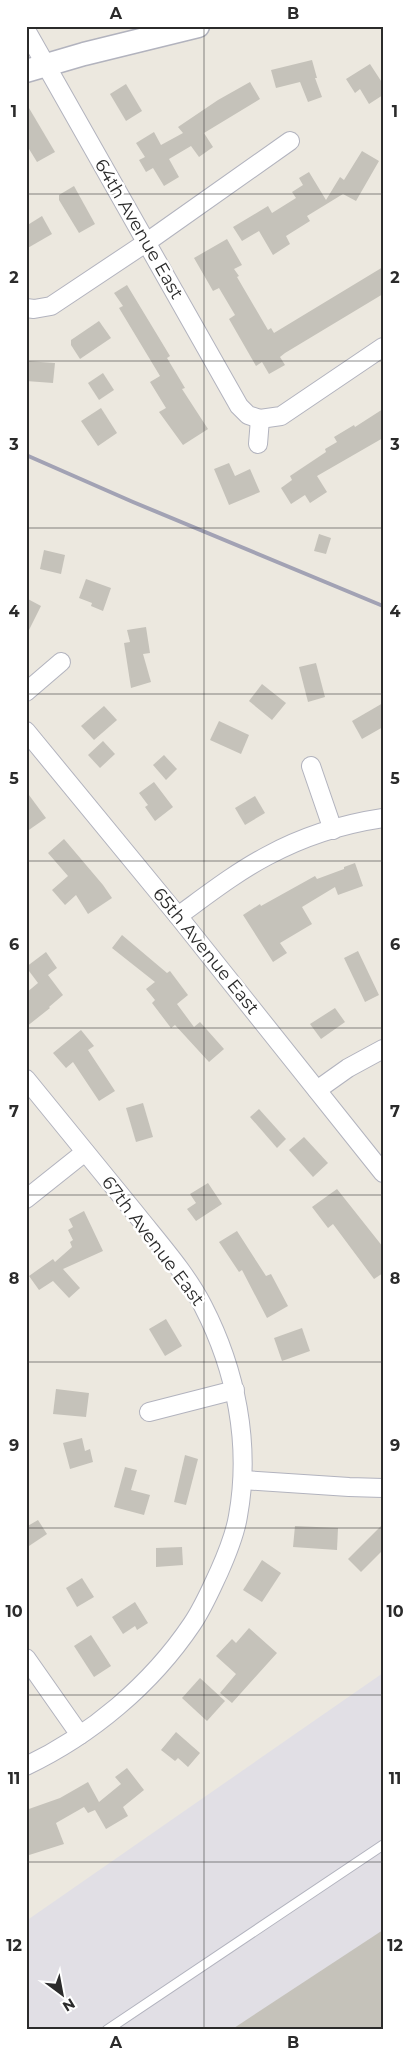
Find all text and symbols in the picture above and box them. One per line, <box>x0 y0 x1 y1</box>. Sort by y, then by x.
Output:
text: A <box>109 4 123 23</box>
text: B <box>287 4 299 23</box>
text: 1 <box>11 102 17 121</box>
text: 1 <box>392 102 398 121</box>
street label: 64th Avenue East <box>90 155 188 303</box>
text: 2 <box>9 268 19 287</box>
text: 2 <box>390 268 400 287</box>
text: 3 <box>8 435 19 454</box>
text: 3 <box>389 435 400 454</box>
text: 4 <box>8 602 20 621</box>
text: 4 <box>389 602 401 621</box>
text: 5 <box>9 769 19 788</box>
text: 5 <box>390 769 400 788</box>
street label: 65th Avenue East <box>148 883 264 1019</box>
text: 6 <box>9 935 19 954</box>
text: 6 <box>390 935 400 954</box>
text: 7 <box>9 1102 19 1121</box>
text: 7 <box>390 1102 400 1121</box>
street label: 67th Avenue East <box>97 1172 209 1310</box>
text: 8 <box>9 1269 19 1288</box>
text: 8 <box>390 1269 400 1288</box>
text: 9 <box>9 1436 19 1455</box>
text: 9 <box>390 1436 400 1455</box>
text: 10 <box>5 1602 23 1621</box>
text: 10 <box>386 1602 404 1621</box>
text: 11 <box>8 1769 20 1788</box>
text: 11 <box>389 1769 401 1788</box>
text: 12 <box>6 1936 22 1955</box>
text: 12 <box>387 1936 403 1955</box>
north arrow <box>38 1968 88 2018</box>
text: N <box>59 1994 78 2016</box>
text: A <box>109 2033 123 2052</box>
text: B <box>287 2033 299 2052</box>

